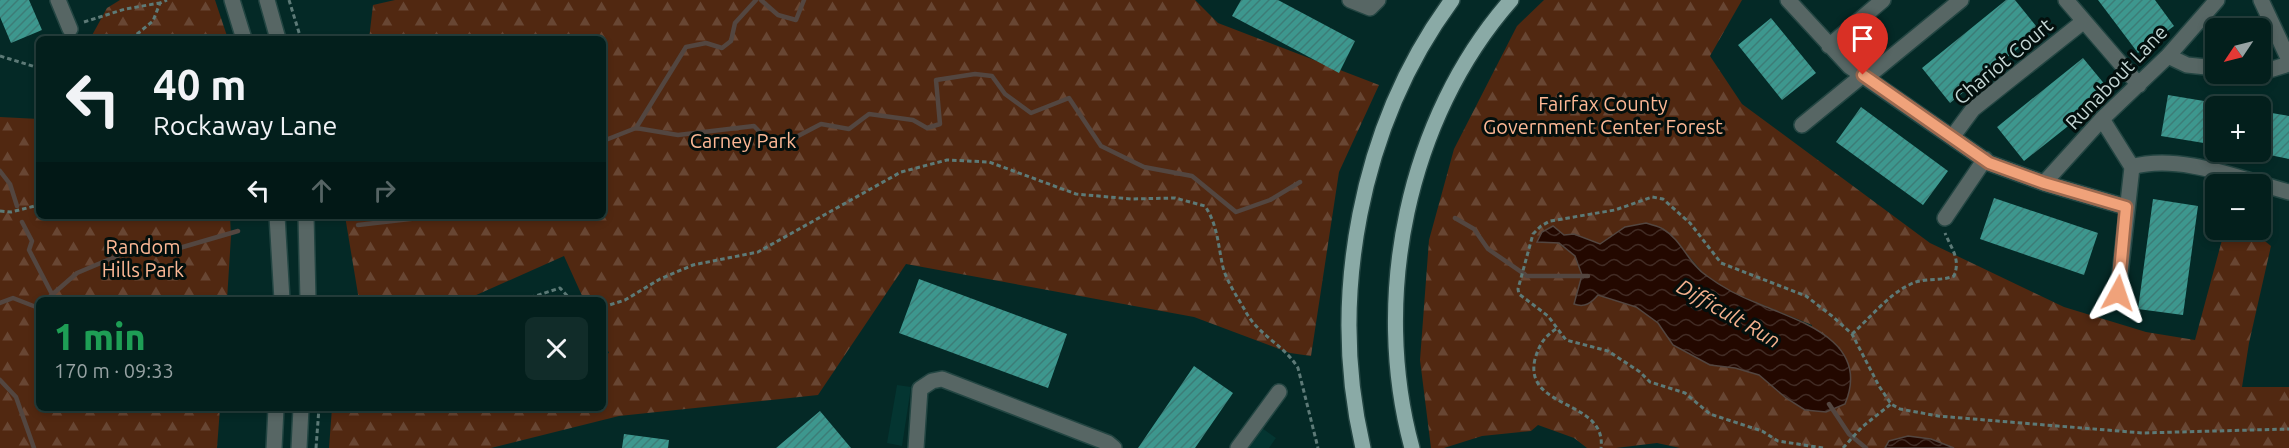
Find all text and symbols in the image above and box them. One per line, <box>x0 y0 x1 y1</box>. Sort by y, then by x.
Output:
pin <box>1837 13 1888 75</box>
street label: Chariot Court <box>1949 13 2057 109</box>
north arrow <box>2205 18 2271 84</box>
map controls <box>2205 18 2271 240</box>
street label: Runabout Lane <box>2061 20 2171 134</box>
icon: arrive <box>1846 22 1879 55</box>
icon: left <box>54 60 132 138</box>
text: 40 m <box>153 61 247 108</box>
park label: Fairfax County Government Center Forest <box>1483 92 1723 138</box>
button: + <box>2205 96 2271 162</box>
text: Rockaway Lane <box>153 110 338 140</box>
park label: Carney Park <box>690 129 796 152</box>
icon: left <box>242 174 275 207</box>
icon: ahead <box>305 174 338 207</box>
icon: right <box>368 174 401 207</box>
button: − <box>2205 174 2271 240</box>
park label: Random Hills Park <box>102 235 184 281</box>
position arrow <box>2086 261 2150 325</box>
water label: Difficult Run <box>1673 274 1785 352</box>
text: 1 min <box>54 316 146 357</box>
button: close <box>525 317 588 380</box>
text: 170 m · 09:33 <box>54 359 174 382</box>

